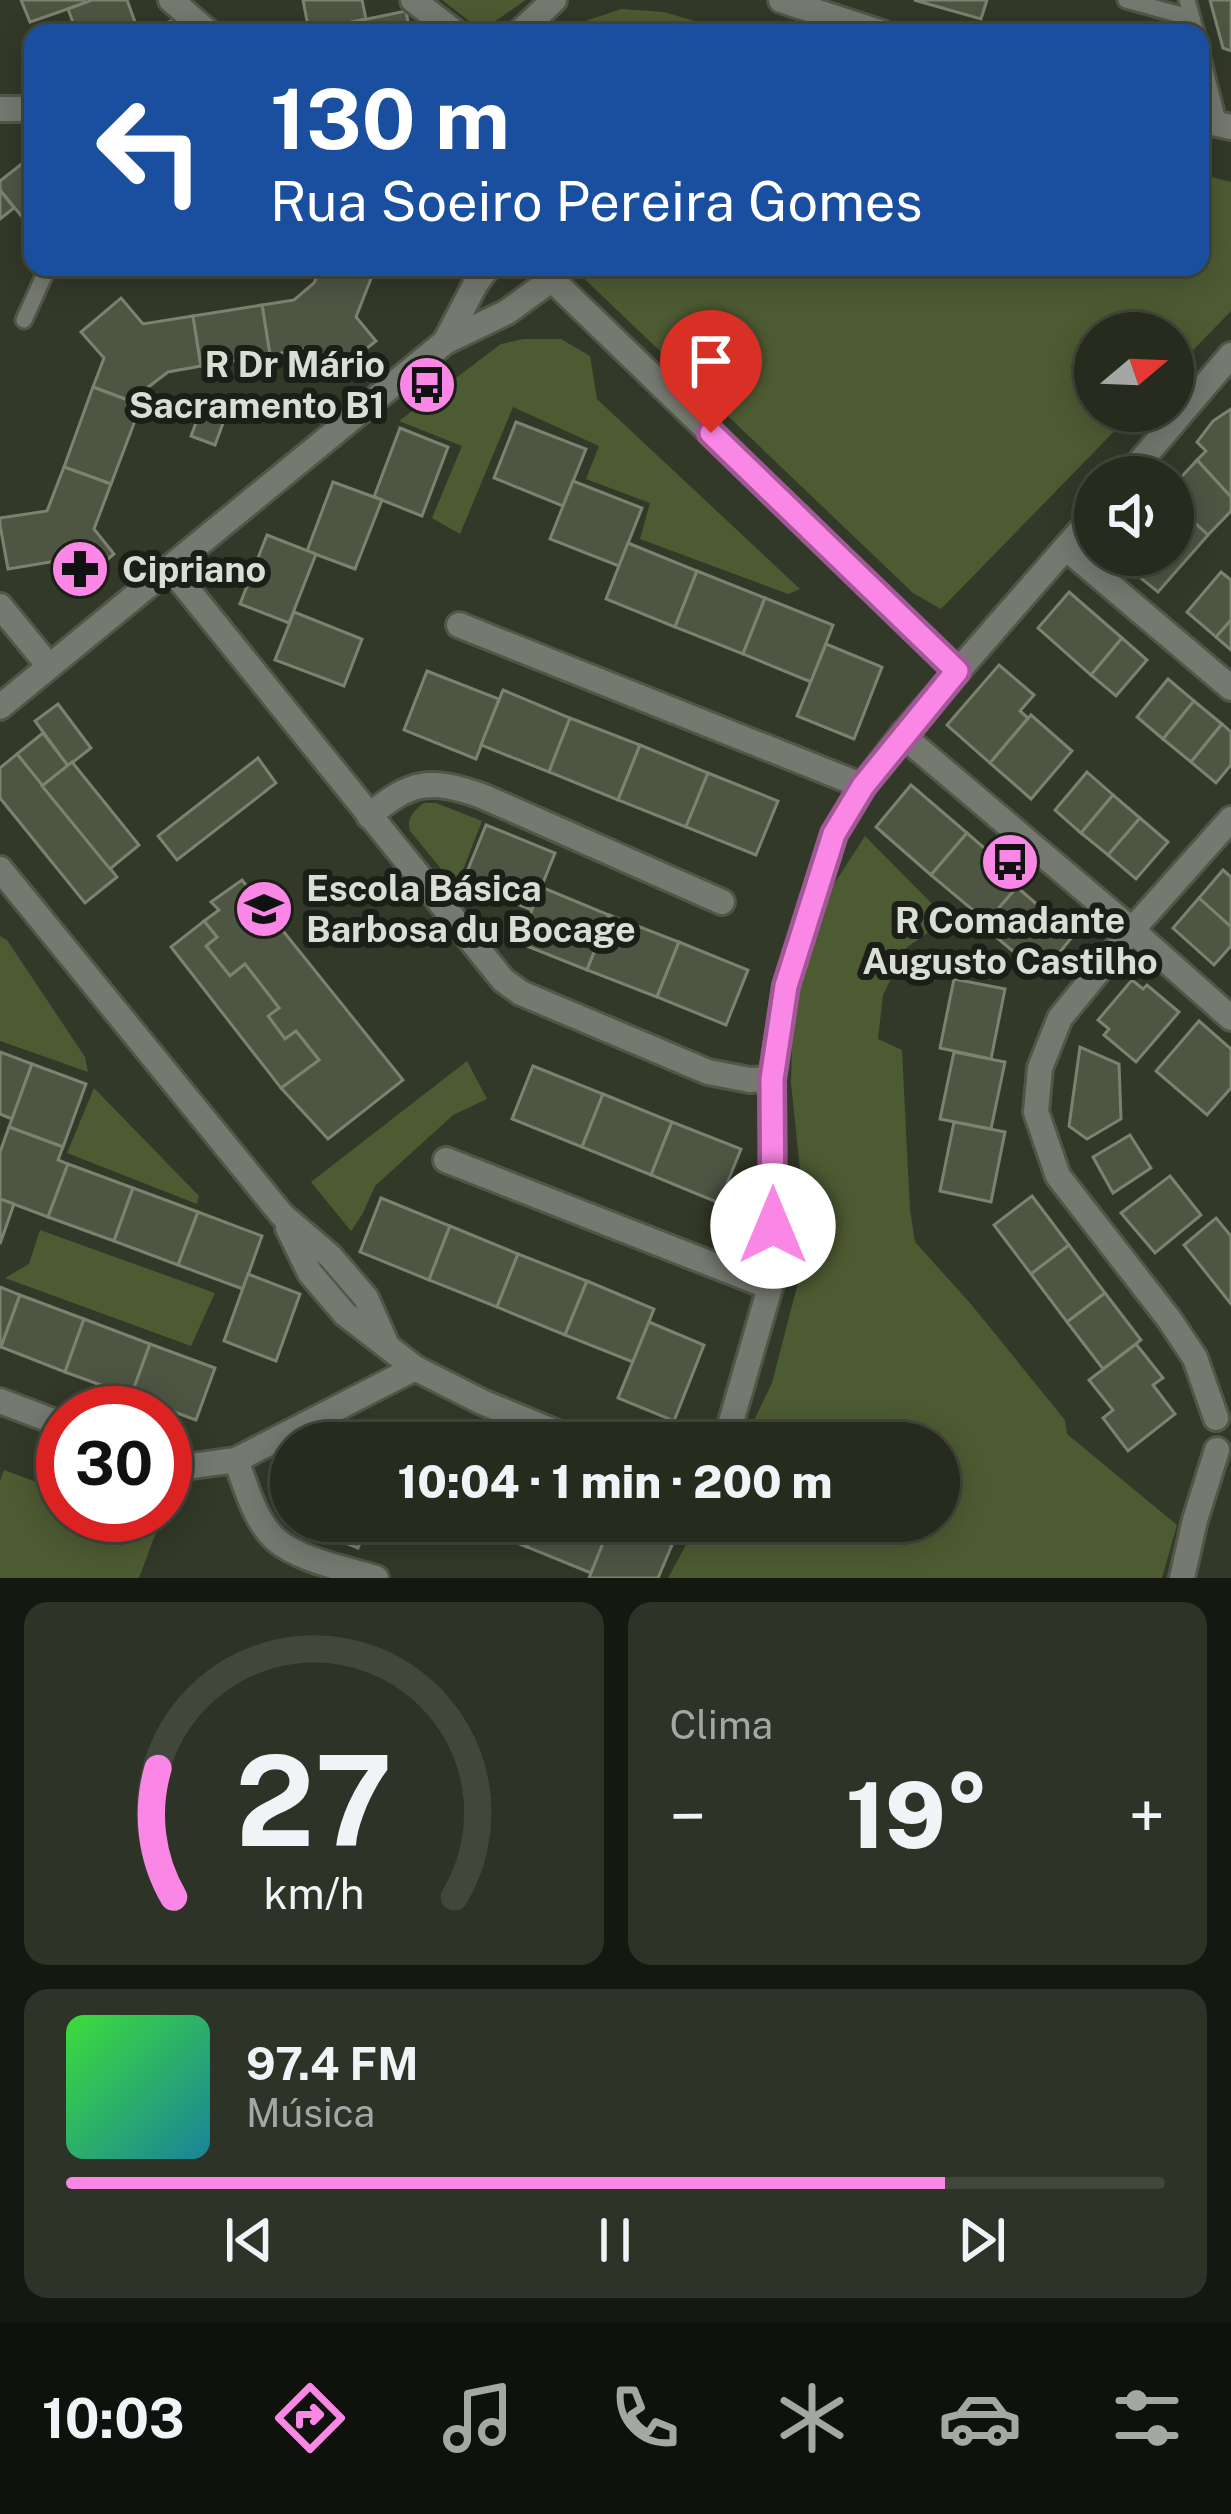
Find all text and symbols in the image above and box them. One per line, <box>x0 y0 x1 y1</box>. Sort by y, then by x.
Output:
text: 130 m <box>270 69 510 168</box>
icon: left <box>72 72 228 228</box>
text: Rua Soeiro Pereira Gomes <box>270 170 923 233</box>
pin <box>660 310 762 433</box>
north arrow <box>1074 312 1194 432</box>
map controls <box>1074 312 1194 576</box>
icon: arrive <box>678 328 744 394</box>
place label: R Dr Mário Sacramento B1 <box>129 343 385 426</box>
bus stop icon: R Dr Mário Sacramento B1 <box>396 354 458 416</box>
button: sound <box>1074 456 1194 576</box>
pharmacy icon: Cipriano <box>49 538 111 600</box>
place label: Cipriano <box>122 548 266 590</box>
bus stop icon: R Comadante Augusto Castilho <box>979 831 1041 893</box>
place label: Escola Básica Barbosa du Bocage <box>306 867 636 950</box>
school or university icon: Escola Básica Barbosa du Bocage <box>233 878 295 940</box>
place label: R Comadante Augusto Castilho <box>862 899 1158 982</box>
position arrow <box>710 1163 836 1289</box>
speed limit sign: 30 <box>36 1386 192 1542</box>
text: 10:04 · 1 min · 200 m <box>398 1455 832 1508</box>
text: Clima <box>670 1702 773 1748</box>
text: 27 <box>235 1727 392 1874</box>
text: 19° <box>846 1762 989 1868</box>
text: − <box>670 1777 706 1855</box>
text: + <box>1128 1777 1165 1855</box>
text: km/h <box>263 1867 364 1918</box>
text: 97.4 FM <box>246 2037 419 2090</box>
text: Música <box>246 2090 375 2136</box>
icon: previous <box>216 2207 282 2273</box>
icon: pause <box>582 2207 648 2273</box>
icon: next <box>949 2207 1015 2273</box>
icon: directions <box>268 2376 352 2460</box>
icon: music <box>436 2376 520 2460</box>
icon: phone <box>603 2376 687 2460</box>
icon: climate <box>770 2376 854 2460</box>
icon: car <box>938 2376 1022 2460</box>
icon: filters <box>1105 2376 1189 2460</box>
text: 10:03 <box>42 2387 185 2450</box>

